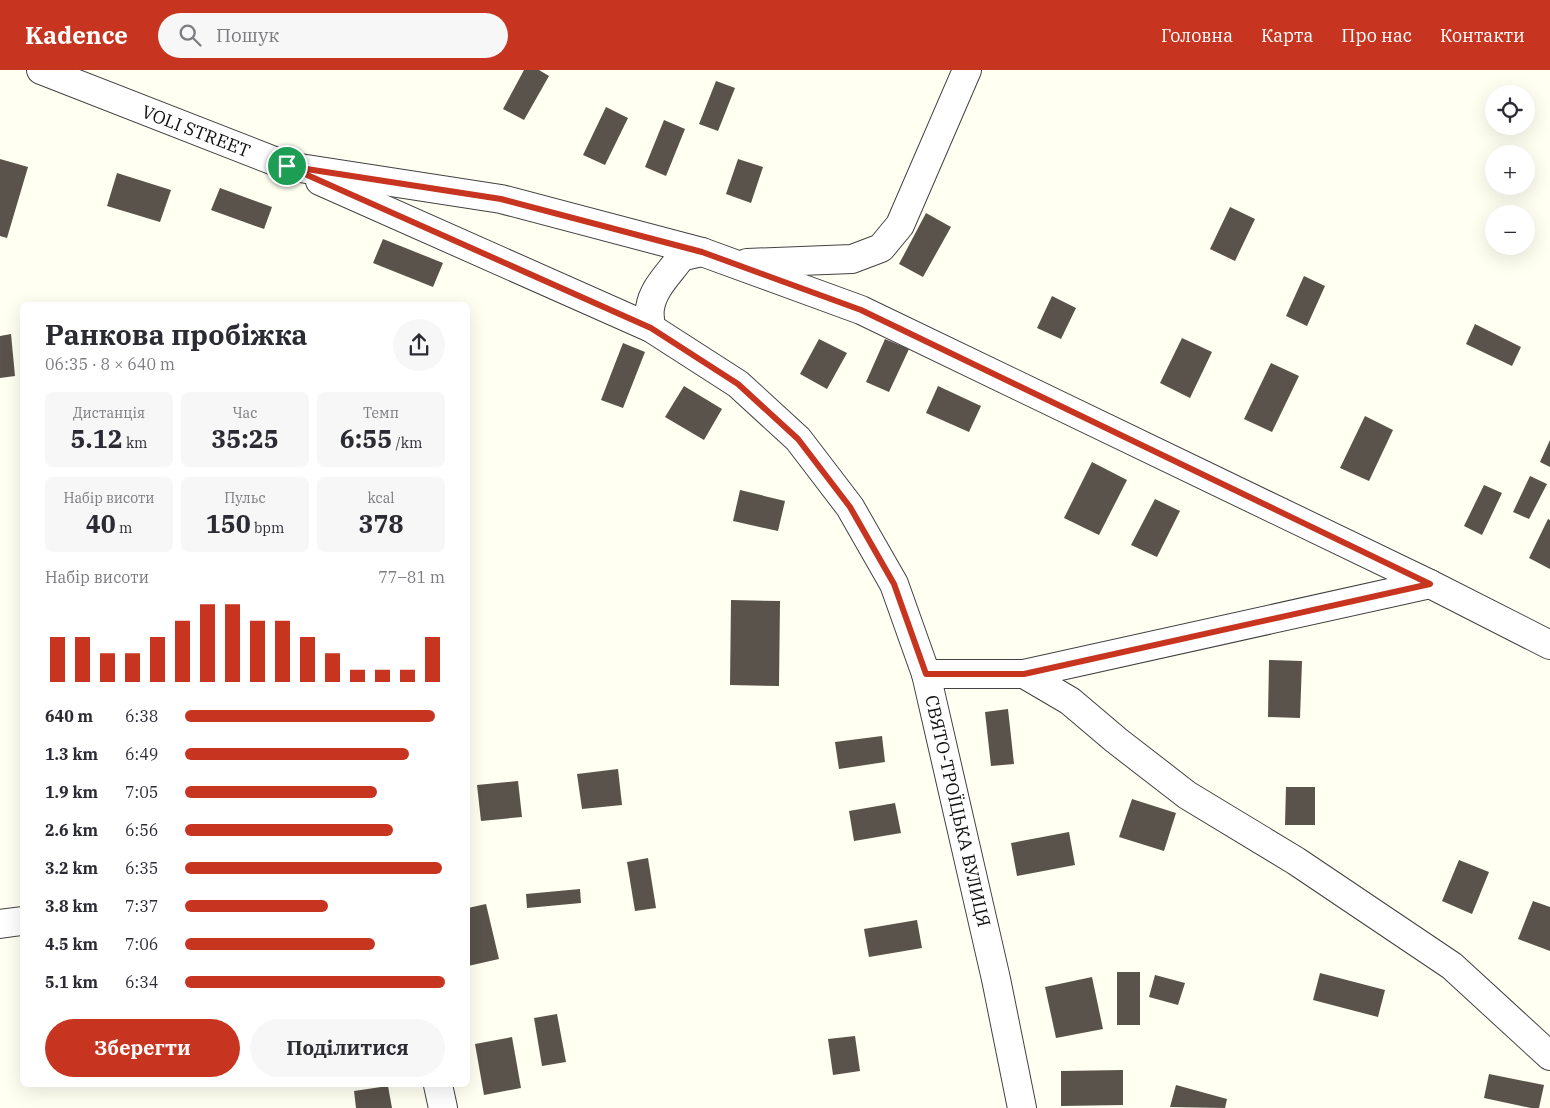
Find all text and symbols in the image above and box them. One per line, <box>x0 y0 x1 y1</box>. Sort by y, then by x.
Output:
search box <box>158 13 508 58</box>
text: Kadence <box>25 19 128 51</box>
icon: search <box>176 21 204 49</box>
text: Пошук <box>216 23 279 47</box>
text: Головна <box>1161 24 1233 47</box>
text: Карта <box>1261 24 1313 47</box>
text: Про нас <box>1341 24 1412 47</box>
text: Контакти <box>1440 24 1525 47</box>
map controls <box>1485 85 1535 255</box>
button: locate <box>1485 85 1535 135</box>
street label: VOLI STREET <box>138 100 254 162</box>
pin <box>266 145 308 187</box>
button: + <box>1485 145 1535 195</box>
icon: arrive <box>273 152 301 180</box>
button: − <box>1485 205 1535 255</box>
text: Ранкова пробіжка <box>45 316 308 353</box>
button: share <box>393 319 445 371</box>
text: 06:35 · 8 × 640 m <box>45 354 175 374</box>
text: Дистанція <box>73 404 145 422</box>
text: Час <box>233 404 257 422</box>
text: Темп <box>363 404 399 422</box>
text: 5.12 <box>71 422 123 455</box>
text: 35:25 <box>211 422 279 455</box>
text: 6:55 <box>340 422 392 455</box>
text: km <box>123 434 147 452</box>
text: /km <box>392 434 422 452</box>
text: Набір висоти <box>63 489 155 507</box>
text: Пульс <box>224 489 266 507</box>
text: kcal <box>368 489 395 507</box>
text: 40 <box>86 507 116 540</box>
text: 150 <box>206 507 251 540</box>
text: 378 <box>358 507 404 540</box>
text: m <box>116 519 132 537</box>
text: bpm <box>251 519 284 537</box>
text: Набір висоти <box>45 567 149 587</box>
text: 77–81 m <box>378 567 445 587</box>
street label: СВЯТО-ТРОЇЦЬКА ВУЛИЦЯ <box>920 693 996 929</box>
text: 640 m <box>45 706 93 726</box>
text: 6:38 <box>125 706 158 726</box>
text: 1.3 km <box>45 744 98 764</box>
text: 6:49 <box>125 744 158 764</box>
text: 1.9 km <box>45 782 98 802</box>
text: 7:05 <box>125 782 158 802</box>
text: 2.6 km <box>45 820 98 840</box>
text: 6:56 <box>125 820 158 840</box>
text: 3.2 km <box>45 858 98 878</box>
text: 6:35 <box>125 858 158 878</box>
text: 3.8 km <box>45 896 98 916</box>
text: 7:37 <box>125 896 158 916</box>
text: 4.5 km <box>45 934 98 954</box>
text: 7:06 <box>125 934 158 954</box>
text: 5.1 km <box>45 972 98 992</box>
text: 6:34 <box>125 972 158 992</box>
button: Зберегти <box>45 1019 240 1077</box>
button: Поділитися <box>250 1019 445 1077</box>

